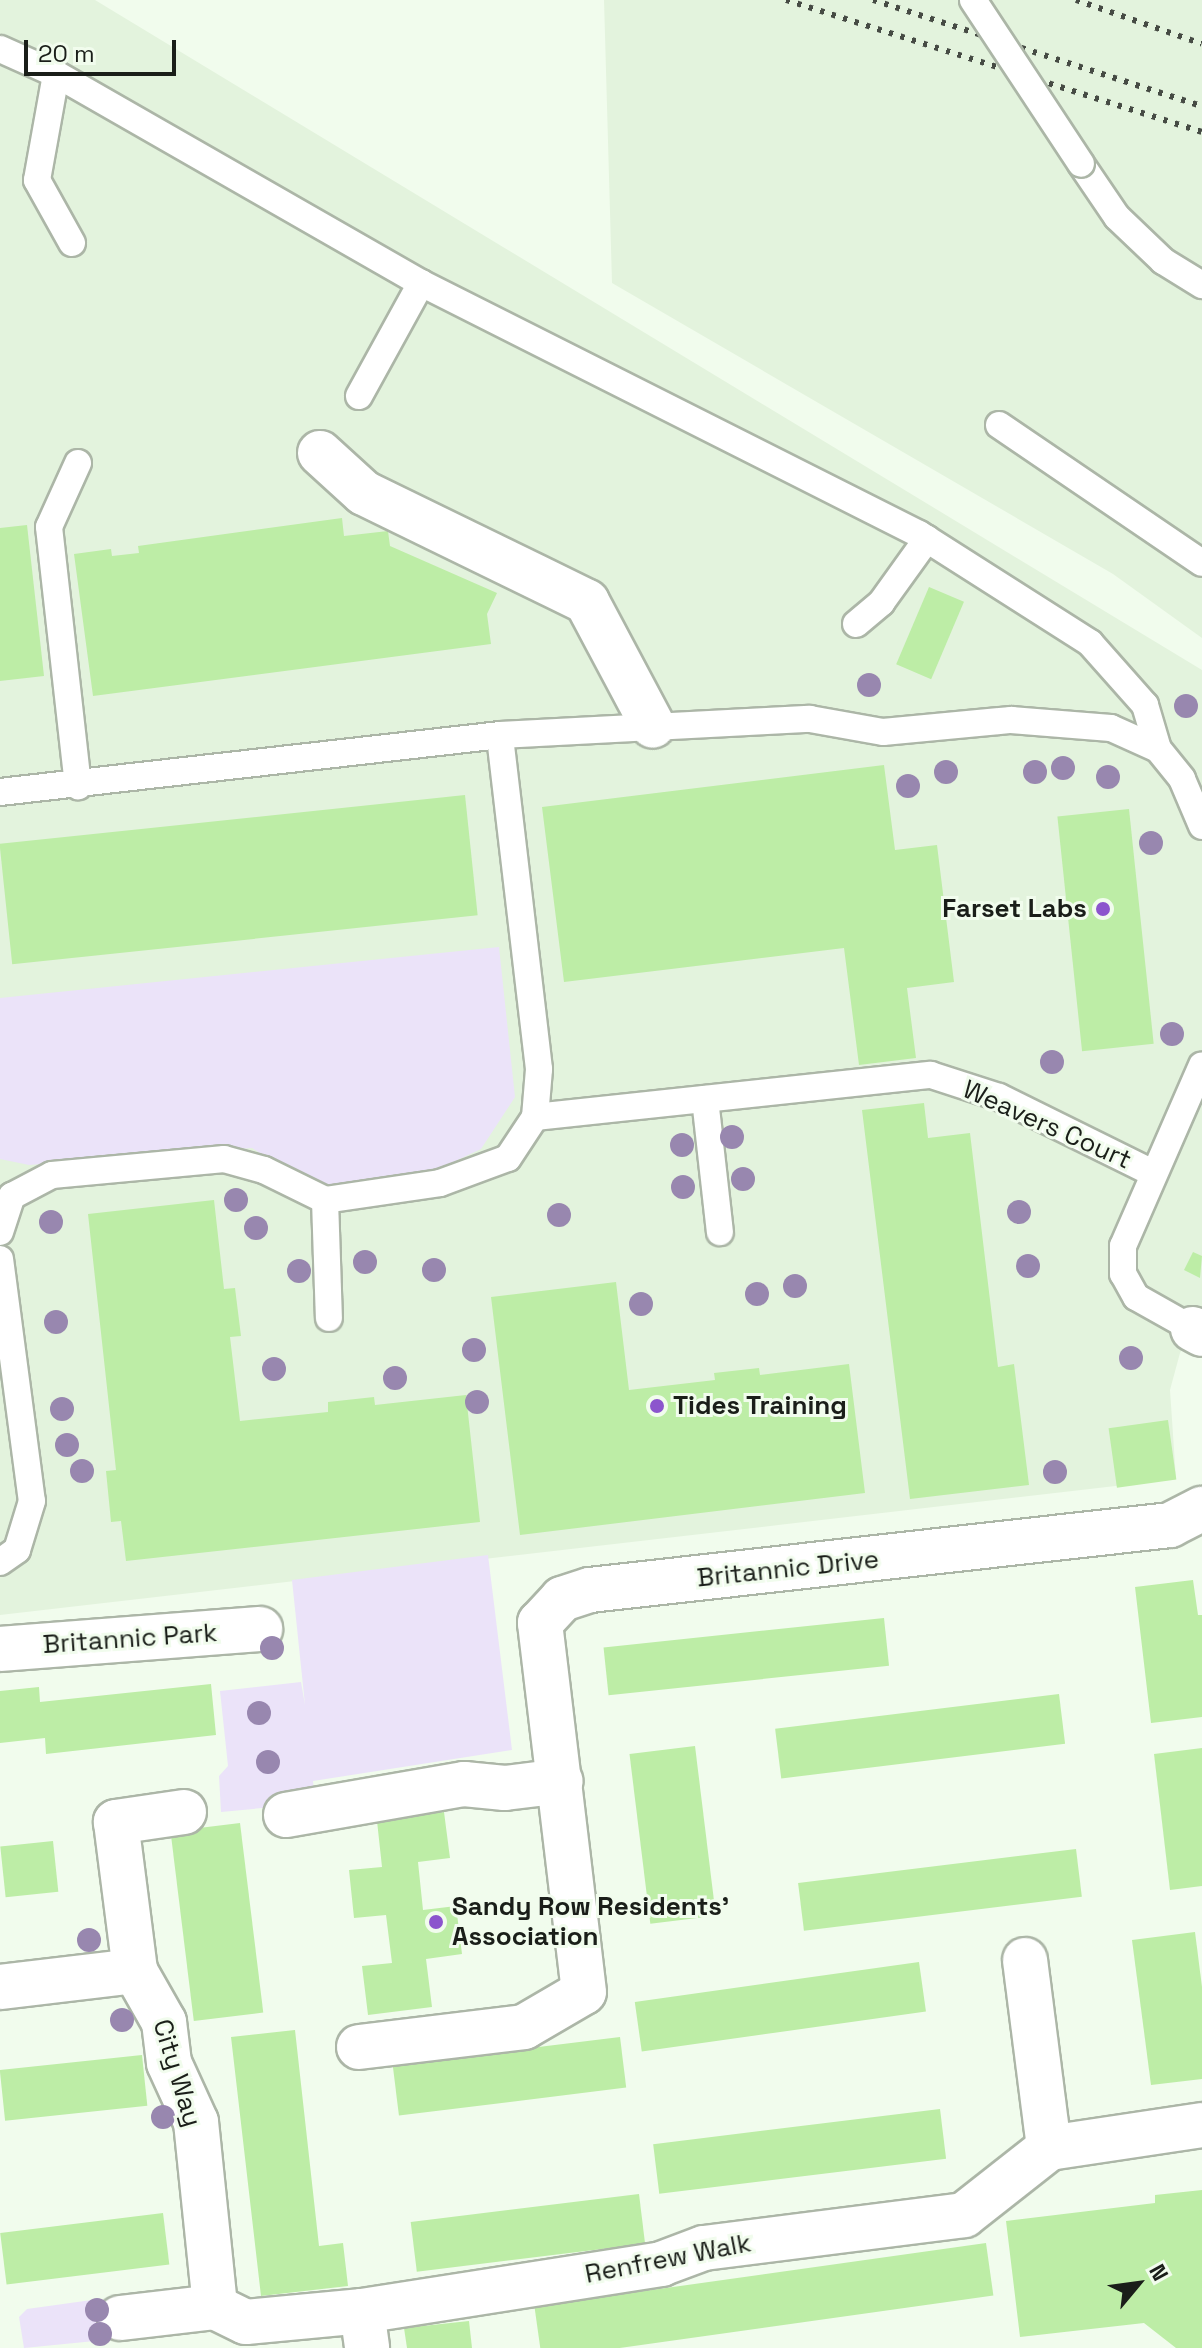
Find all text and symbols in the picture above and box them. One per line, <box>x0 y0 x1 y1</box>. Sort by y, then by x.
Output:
scale bar <box>28 24 180 74</box>
text: 20 m <box>38 38 95 69</box>
place label: Farset Labs <box>942 893 1087 925</box>
marker: Farset Labs <box>1094 900 1112 918</box>
street label: Weavers Court <box>958 1074 1136 1176</box>
place label: Tides Training <box>673 1390 848 1422</box>
marker: Tides Training <box>648 1397 666 1415</box>
street label: Britannic Drive <box>695 1544 881 1594</box>
street label: Britannic Park <box>42 1617 218 1661</box>
place label: Sandy Row Residents' Association <box>452 1891 729 1952</box>
marker: Sandy Row Residents' Association <box>427 1913 445 1931</box>
street label: City Way <box>146 2016 208 2130</box>
street label: Renfrew Walk <box>582 2228 754 2290</box>
north arrow <box>1098 2244 1178 2324</box>
text: N <box>1143 2259 1175 2286</box>

